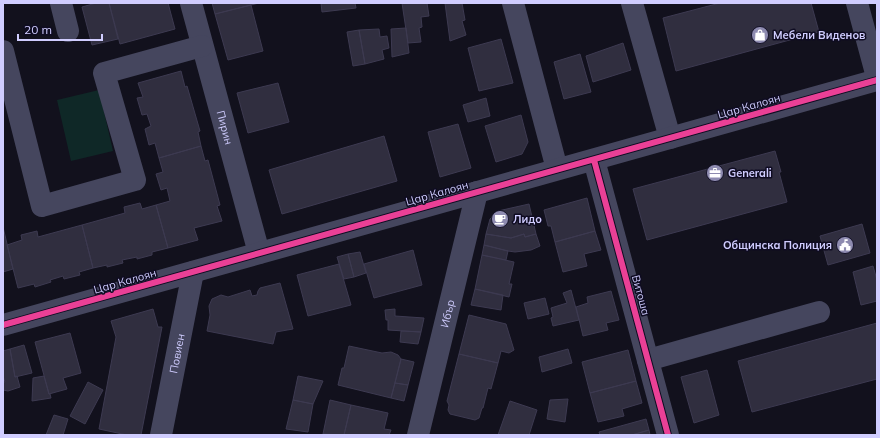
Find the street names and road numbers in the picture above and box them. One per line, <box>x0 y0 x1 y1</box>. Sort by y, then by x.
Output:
street label: Цар Калоян <box>716 90 782 122</box>
street label: Пирин <box>214 109 236 146</box>
street label: Цар Калоян <box>404 177 470 209</box>
street label: Цар Калоян <box>92 265 158 297</box>
street label: Витоша <box>629 273 653 317</box>
street label: Ибър <box>437 298 458 329</box>
street label: Повиен <box>166 332 188 375</box>

